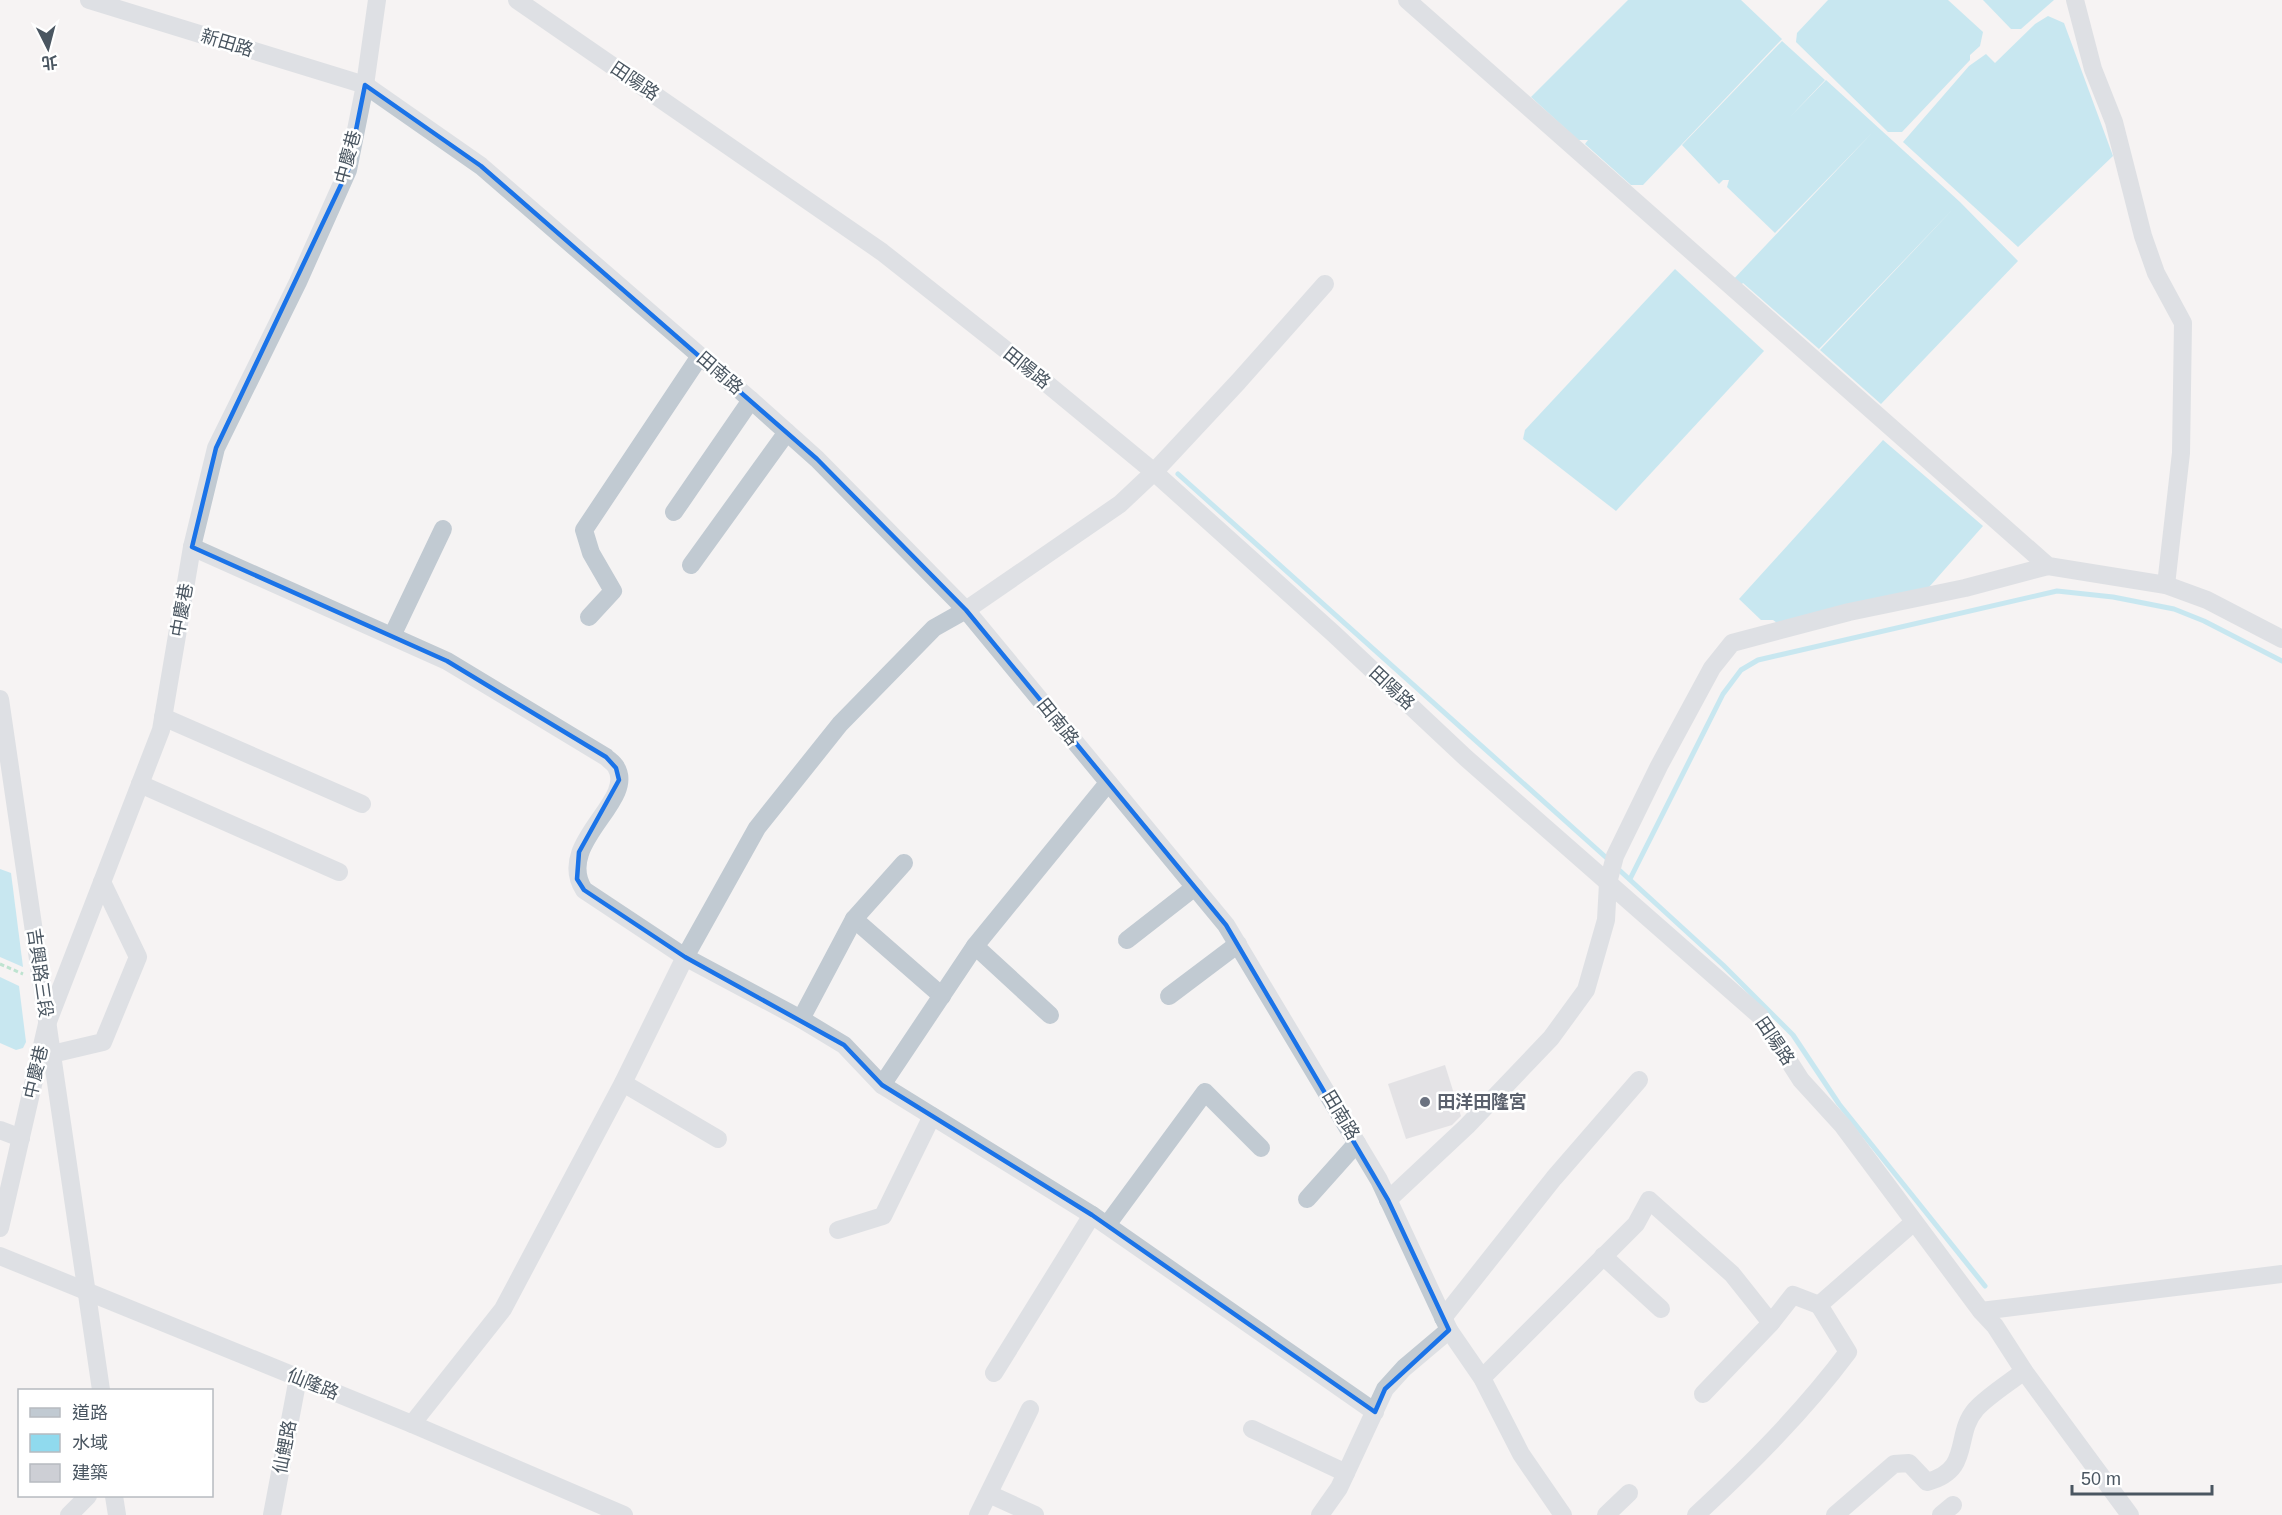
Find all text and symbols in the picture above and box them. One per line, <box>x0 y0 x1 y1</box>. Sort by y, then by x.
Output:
north arrow <box>18 18 78 78</box>
street label: 新田路 <box>198 26 256 60</box>
text: 北 <box>41 53 58 72</box>
street label: 田陽路 <box>607 58 663 104</box>
street label: 中慶巷 <box>331 128 365 186</box>
street label: 田陽路 <box>1000 343 1054 393</box>
street label: 田南路 <box>693 348 747 398</box>
street label: 中慶巷 <box>167 582 197 638</box>
street label: 田陽路 <box>1365 662 1419 714</box>
street label: 田南路 <box>1033 695 1083 749</box>
street label: 吉興路三段 <box>24 927 56 1019</box>
street label: 田陽路 <box>1752 1013 1798 1069</box>
street label: 中慶巷 <box>20 1043 52 1101</box>
street label: 田南路 <box>1319 1087 1363 1143</box>
place label: 田洋田隆宮 <box>1437 1092 1527 1112</box>
marker: 田洋田隆宮 <box>1418 1095 1432 1109</box>
street label: 仙隆路 <box>284 1365 342 1403</box>
legend <box>18 1389 213 1497</box>
text: 道路 <box>72 1403 108 1423</box>
street label: 仙鯉路 <box>270 1419 300 1475</box>
text: 水域 <box>72 1433 108 1453</box>
scale bar <box>2072 1458 2212 1496</box>
text: 建築 <box>72 1463 108 1483</box>
text: 50 m <box>2081 1469 2121 1489</box>

